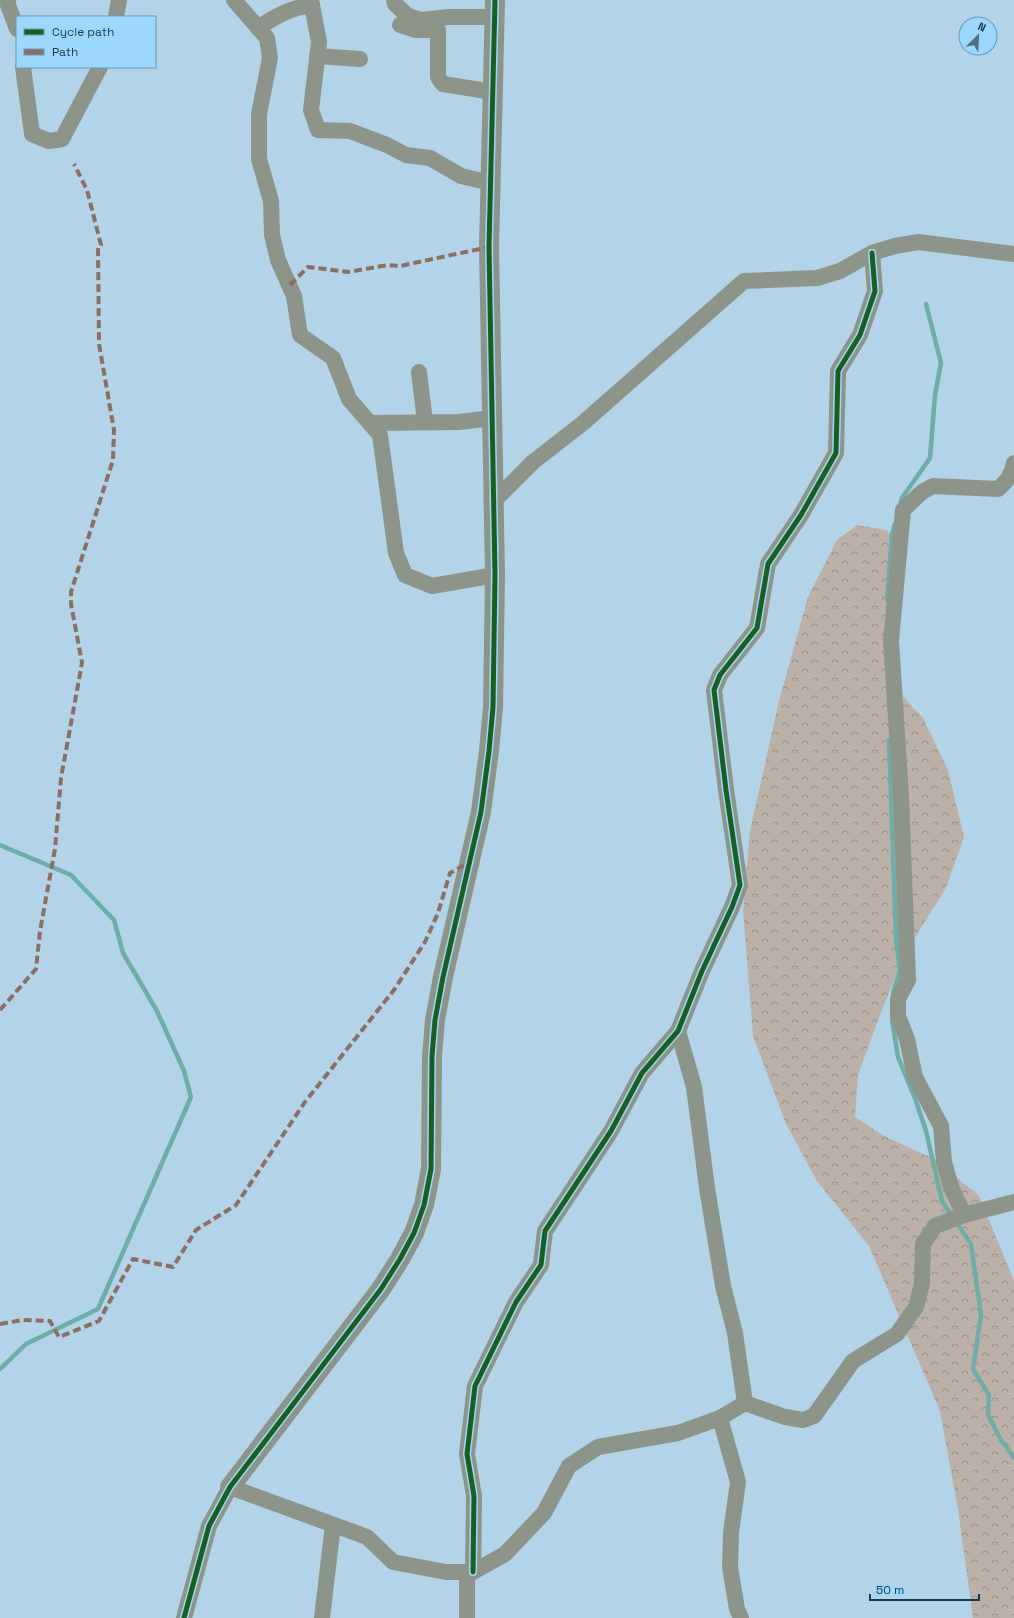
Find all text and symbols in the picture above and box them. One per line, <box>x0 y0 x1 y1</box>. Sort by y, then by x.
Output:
legend <box>16 16 156 68</box>
north arrow <box>958 16 998 56</box>
text: N <box>976 19 988 35</box>
text: Cycle path <box>52 24 114 40</box>
text: Path <box>52 44 78 60</box>
scale bar <box>870 1576 979 1602</box>
text: 50 m <box>876 1582 904 1598</box>

